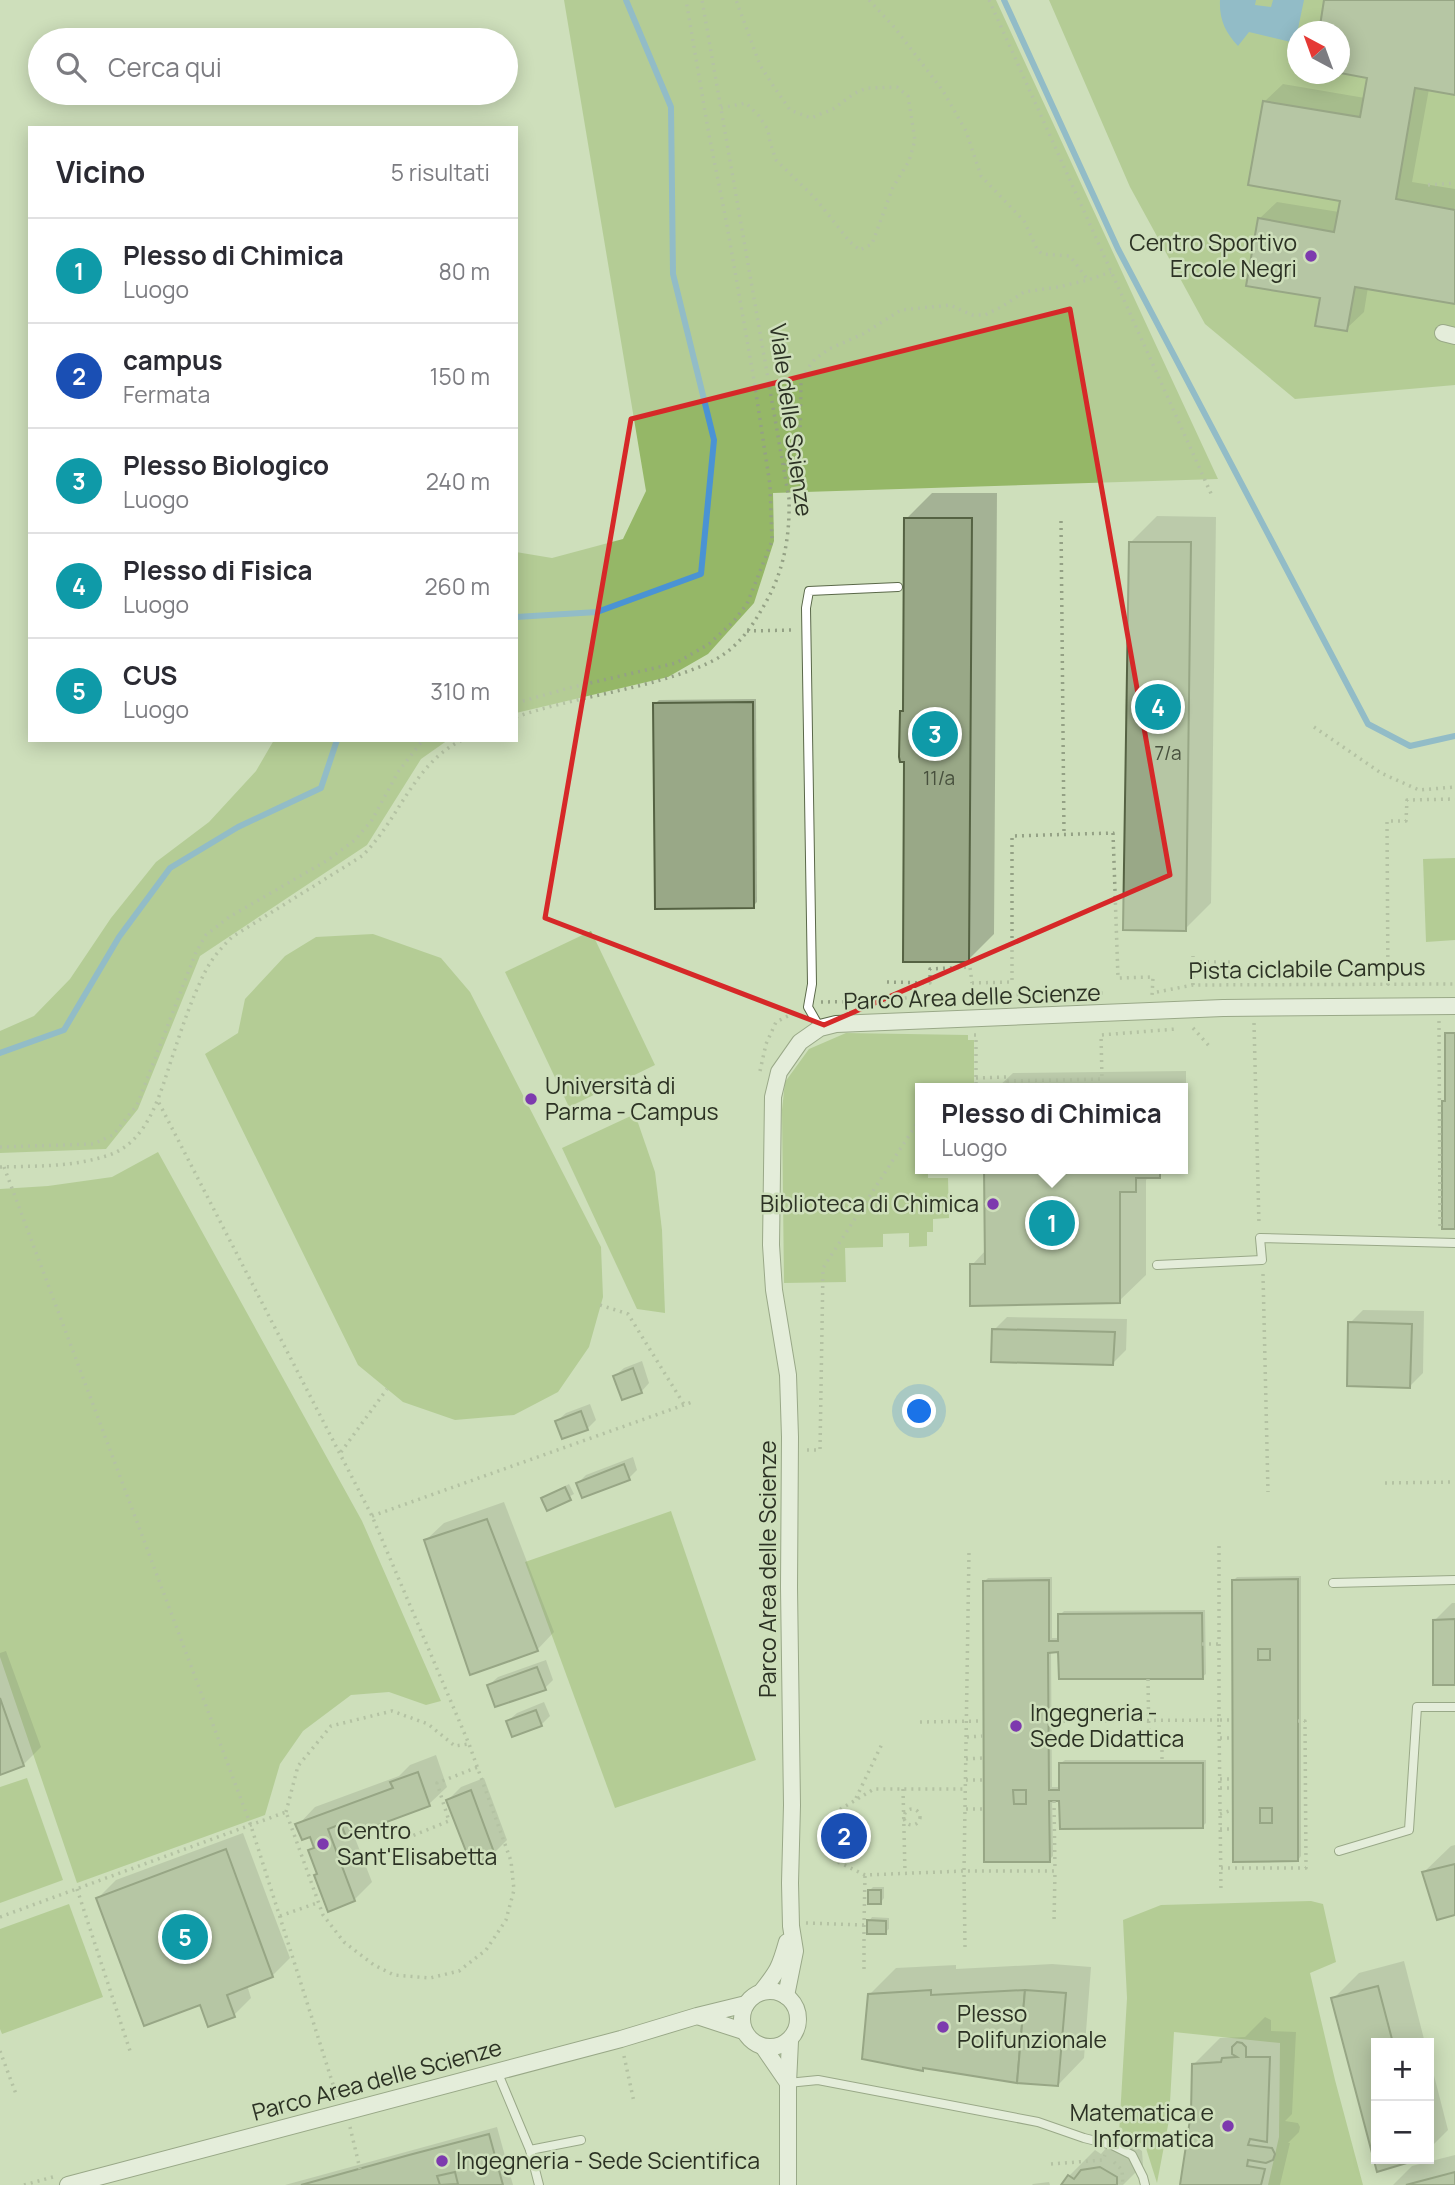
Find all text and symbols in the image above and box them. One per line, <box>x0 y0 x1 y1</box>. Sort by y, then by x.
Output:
north arrow <box>1287 21 1350 84</box>
search box <box>28 28 518 105</box>
icon: search <box>52 48 90 86</box>
text: Cerca qui <box>108 49 222 85</box>
text: Vicino <box>56 151 145 192</box>
text: 5 risultati <box>391 156 490 188</box>
place label: Centro Sportivo Ercole Negri <box>1129 226 1297 284</box>
text: Plesso di Chimica <box>123 237 344 273</box>
marker: Centro Sportivo Ercole Negri <box>1303 248 1319 264</box>
text: 1 <box>74 255 84 287</box>
text: 80 m <box>439 255 490 287</box>
text: Luogo <box>123 273 189 305</box>
street label: Viale delle Scienze <box>763 321 821 518</box>
text: campus <box>123 342 222 378</box>
text: 2 <box>72 360 86 392</box>
text: 150 m <box>430 360 490 392</box>
text: Fermata <box>123 378 210 410</box>
text: Plesso Biologico <box>123 447 329 483</box>
text: 3 <box>72 465 86 497</box>
text: 240 m <box>426 465 490 497</box>
text: Luogo <box>123 483 189 515</box>
text: Plesso di Fisica <box>123 552 313 588</box>
text: 4 <box>72 570 86 602</box>
text: 260 m <box>424 570 490 602</box>
text: Luogo <box>123 588 189 620</box>
text: CUS <box>123 657 177 693</box>
text: 5 <box>72 675 86 707</box>
text: 310 m <box>430 675 490 707</box>
pin: 4 <box>1135 681 1181 733</box>
text: Luogo <box>123 693 189 725</box>
pin: 3 <box>912 708 958 760</box>
house number: 7/a <box>1155 740 1181 766</box>
house number: 11/a <box>923 765 955 791</box>
street label: Pista ciclabile Campus <box>1188 950 1426 986</box>
street label: Parco Area delle Scienze <box>843 976 1101 1016</box>
place label: Università di Parma - Campus <box>545 1069 719 1127</box>
popup <box>915 1083 1188 1174</box>
marker: Università di Parma - Campus <box>523 1091 539 1107</box>
text: Plesso di Chimica <box>941 1095 1162 1131</box>
text: Luogo <box>941 1131 1007 1163</box>
place label: Biblioteca di Chimica <box>760 1187 979 1219</box>
marker: Biblioteca di Chimica <box>985 1196 1001 1212</box>
pin: 1 <box>1029 1197 1075 1249</box>
your location <box>902 1394 936 1428</box>
street label: Parco Area delle Scienze <box>751 1440 783 1698</box>
place label: Ingegneria - Sede Didattica <box>1030 1696 1184 1754</box>
marker: Ingegneria - Sede Didattica <box>1008 1718 1024 1734</box>
pin: 2 <box>821 1810 867 1862</box>
place label: Centro Sant'Elisabetta <box>337 1814 497 1872</box>
marker: Centro Sant'Elisabetta <box>315 1836 331 1852</box>
pin: 5 <box>162 1911 208 1963</box>
place label: Plesso Polifunzionale <box>957 1997 1107 2055</box>
marker: Plesso Polifunzionale <box>935 2019 951 2035</box>
street label: Parco Area delle Scienze <box>248 2030 505 2128</box>
map controls <box>1371 2038 1434 2164</box>
button: + <box>1371 2038 1434 2101</box>
place label: Matematica e Informatica <box>1070 2096 1214 2154</box>
button: − <box>1371 2101 1434 2164</box>
marker: Matematica e Informatica <box>1220 2118 1236 2134</box>
place label: Ingegneria - Sede Scientifica <box>456 2144 760 2176</box>
marker: Ingegneria - Sede Scientifica <box>434 2153 450 2169</box>

